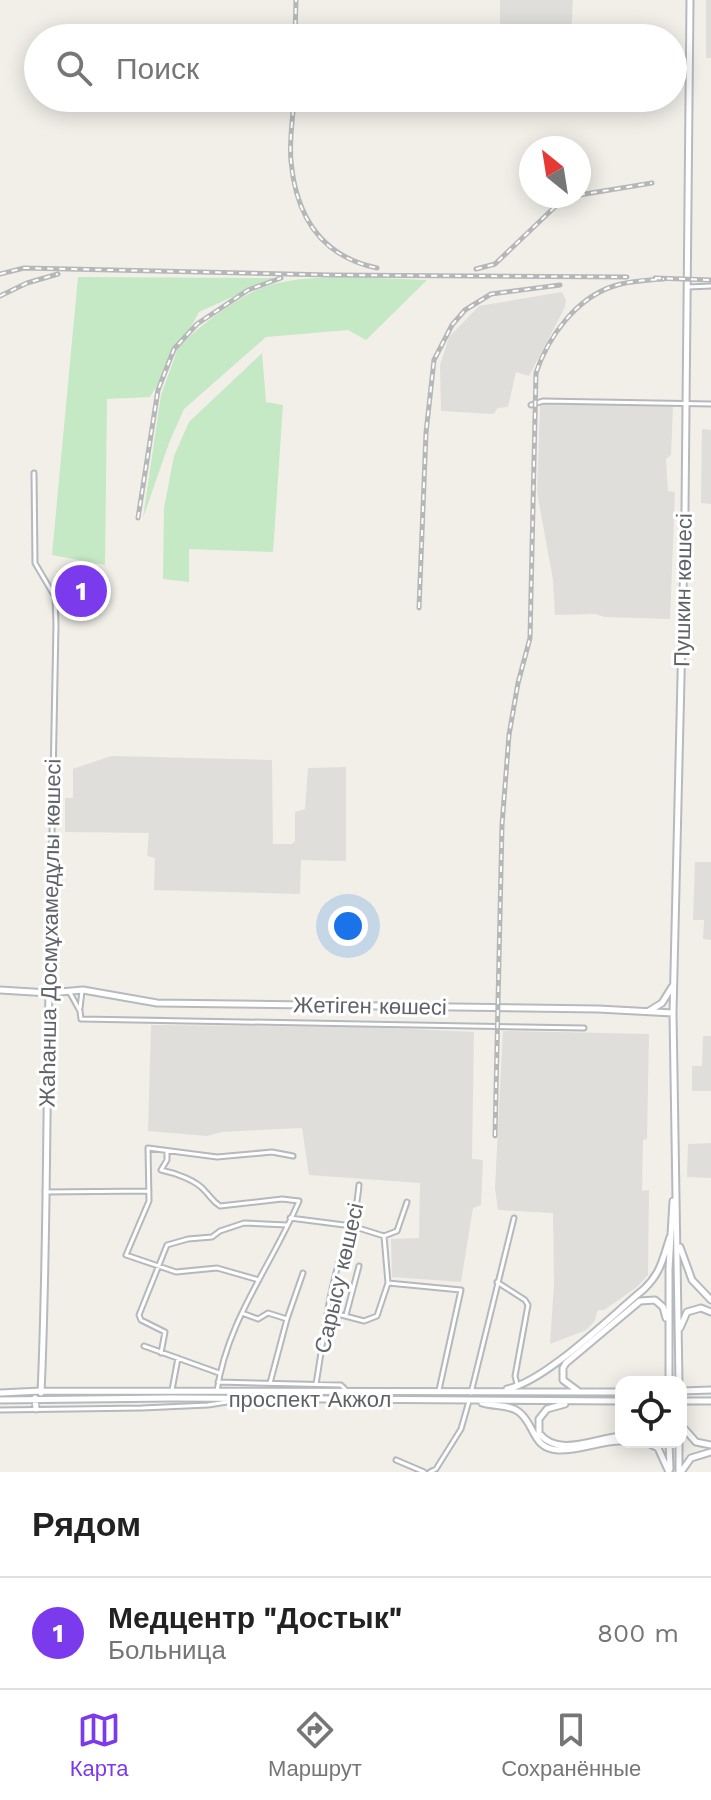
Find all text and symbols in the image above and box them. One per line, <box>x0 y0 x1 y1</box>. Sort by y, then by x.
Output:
search box <box>24 24 687 112</box>
icon: search <box>52 46 96 90</box>
text: Поиск <box>116 51 199 86</box>
north arrow <box>519 136 591 208</box>
street label: Пушкин көшесі <box>669 513 697 667</box>
pin: 1 <box>55 561 107 621</box>
street label: Жаһанша Досмұхамедұлы көшесі <box>34 758 66 1108</box>
your location <box>328 906 368 946</box>
street label: Жетіген көшесі <box>293 992 447 1020</box>
street label: Сарысу көшесі <box>310 1200 368 1356</box>
map controls <box>615 1376 687 1448</box>
button: locate <box>615 1376 687 1448</box>
street label: проспект Акжол <box>229 1387 391 1412</box>
text: Рядом <box>32 1504 141 1544</box>
text: Медцентр "Достык" <box>108 1600 402 1635</box>
text: 1 <box>52 1618 64 1648</box>
text: 800 m <box>597 1618 679 1648</box>
text: Больница <box>108 1635 226 1665</box>
tab: Карта <box>70 1708 129 1782</box>
tab: Маршрут <box>268 1708 362 1782</box>
tab: Сохранённые <box>501 1708 641 1782</box>

